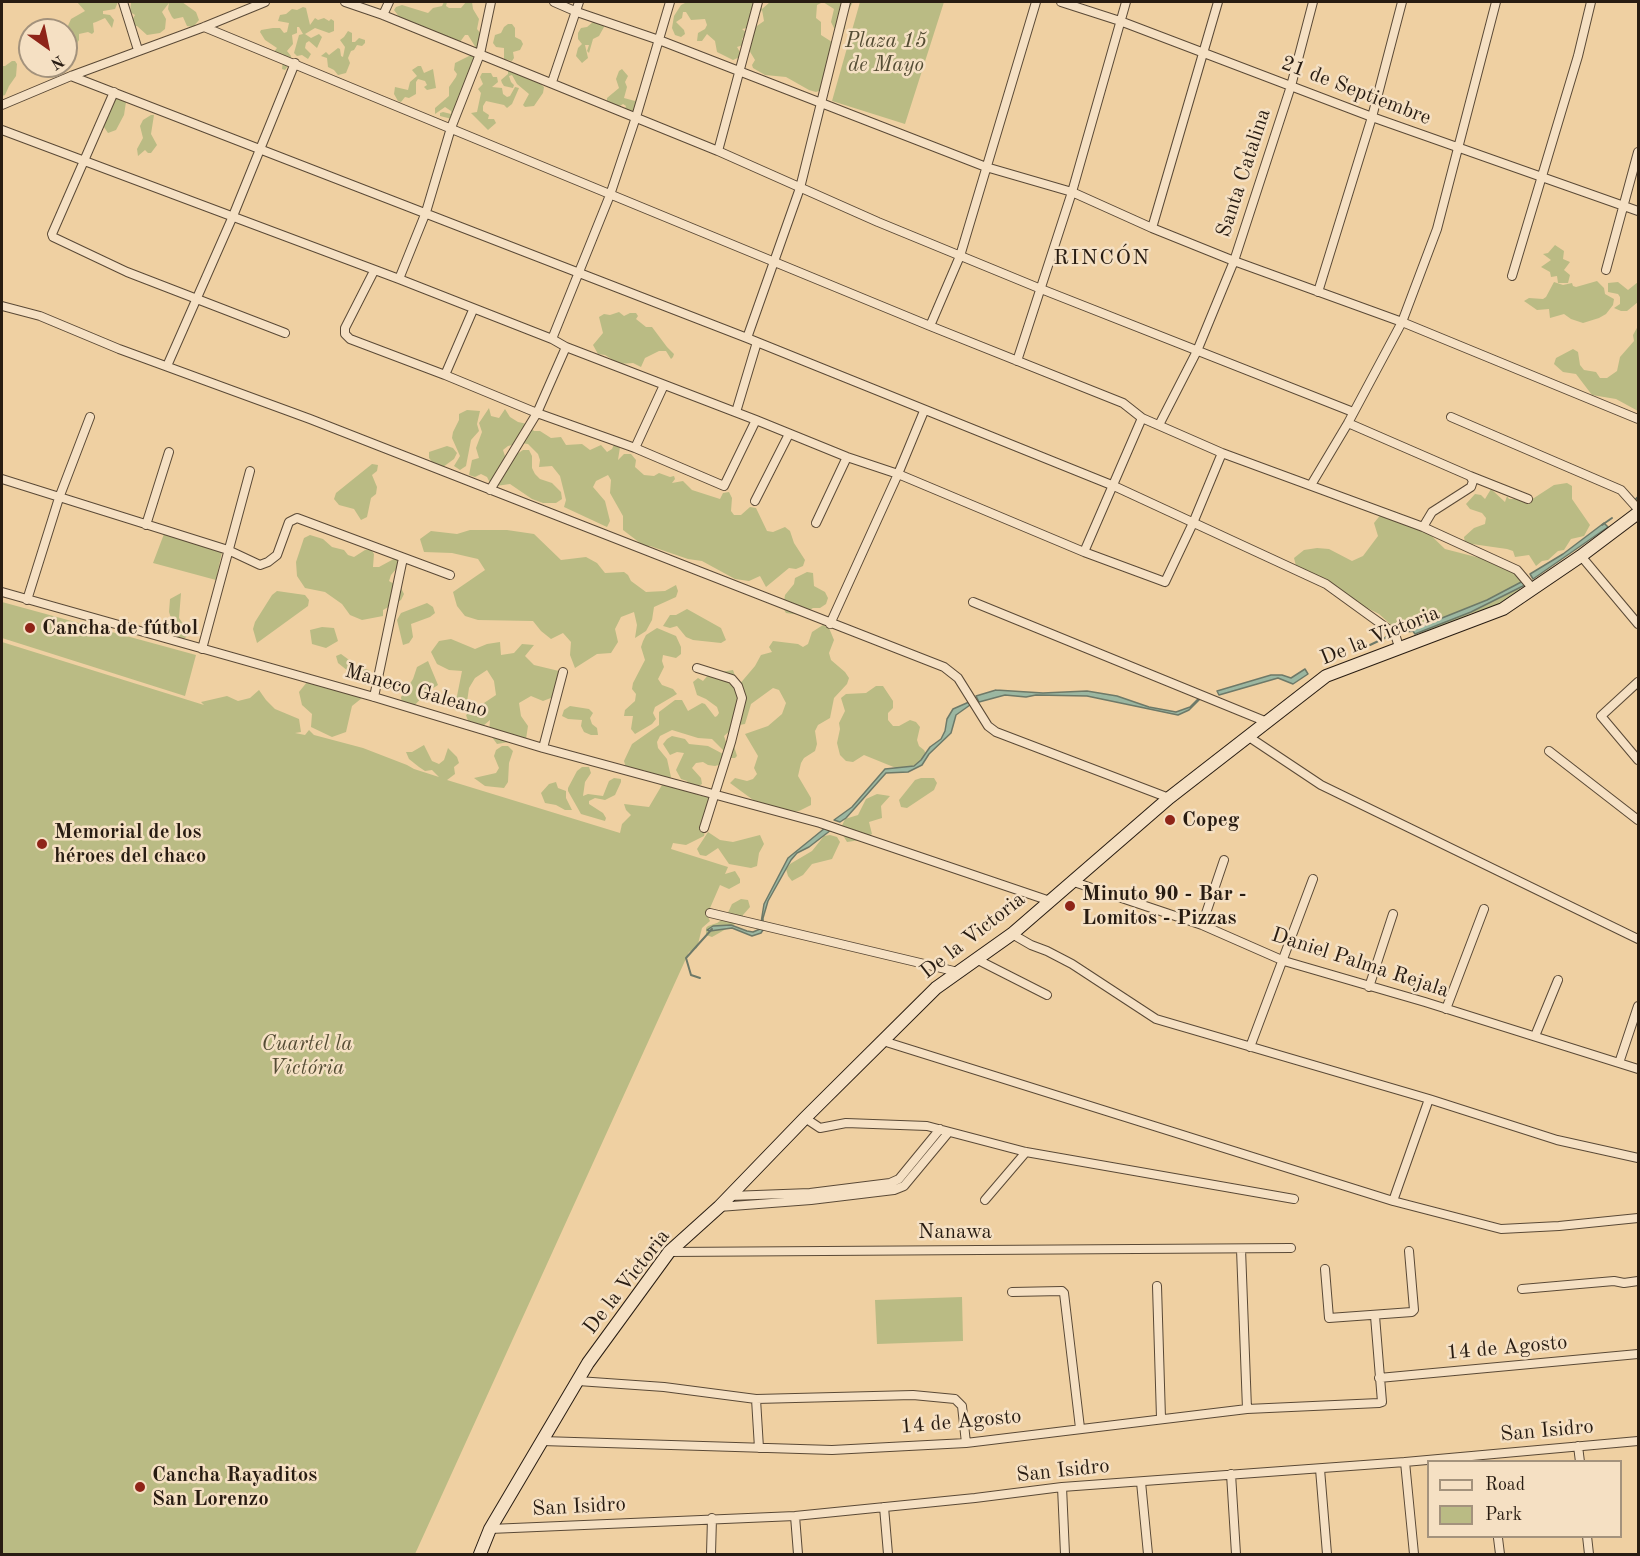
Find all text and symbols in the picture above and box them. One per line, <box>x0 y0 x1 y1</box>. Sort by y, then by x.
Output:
north arrow <box>18 18 78 78</box>
park label: Plaza 15 de Mayo <box>845 28 927 78</box>
text: N <box>47 51 66 71</box>
street label: 21 de Septiembre <box>1277 51 1435 131</box>
street label: Santa Catalina <box>1211 106 1277 240</box>
district label: RINCÓN <box>1053 245 1151 271</box>
street label: De la Victoria <box>1317 601 1443 671</box>
place label: Cancha de fútbol <box>42 615 198 641</box>
marker: Cancha de fútbol <box>23 621 37 635</box>
street label: Maneco Galeano <box>342 659 490 723</box>
place label: Copeg <box>1182 807 1239 833</box>
marker: Copeg <box>1163 813 1177 827</box>
place label: Memorial de los héroes del chaco <box>54 819 206 869</box>
marker: Memorial de los héroes del chaco <box>35 837 49 851</box>
place label: Minuto 90 - Bar - Lomitos - Pizzas <box>1082 881 1246 931</box>
street label: De la Victoria <box>915 887 1031 985</box>
marker: Minuto 90 - Bar - Lomitos - Pizzas <box>1063 899 1077 913</box>
street label: Daniel Palma Rejala <box>1268 922 1452 1004</box>
park label: Cuartel la Victória <box>261 1031 353 1081</box>
street label: Nanawa <box>918 1219 992 1245</box>
street label: De la Victoria <box>578 1224 676 1340</box>
street label: 14 de Agosto <box>1445 1330 1569 1366</box>
street label: 14 de Agosto <box>899 1404 1023 1440</box>
street label: San Isidro <box>1499 1414 1595 1448</box>
street label: San Isidro <box>1015 1454 1111 1488</box>
legend <box>1427 1460 1622 1538</box>
place label: Cancha Rayaditos San Lorenzo <box>152 1462 317 1512</box>
text: Road <box>1485 1476 1525 1494</box>
marker: Cancha Rayaditos San Lorenzo <box>133 1480 147 1494</box>
street label: San Isidro <box>532 1492 626 1522</box>
text: Park <box>1485 1506 1522 1524</box>

